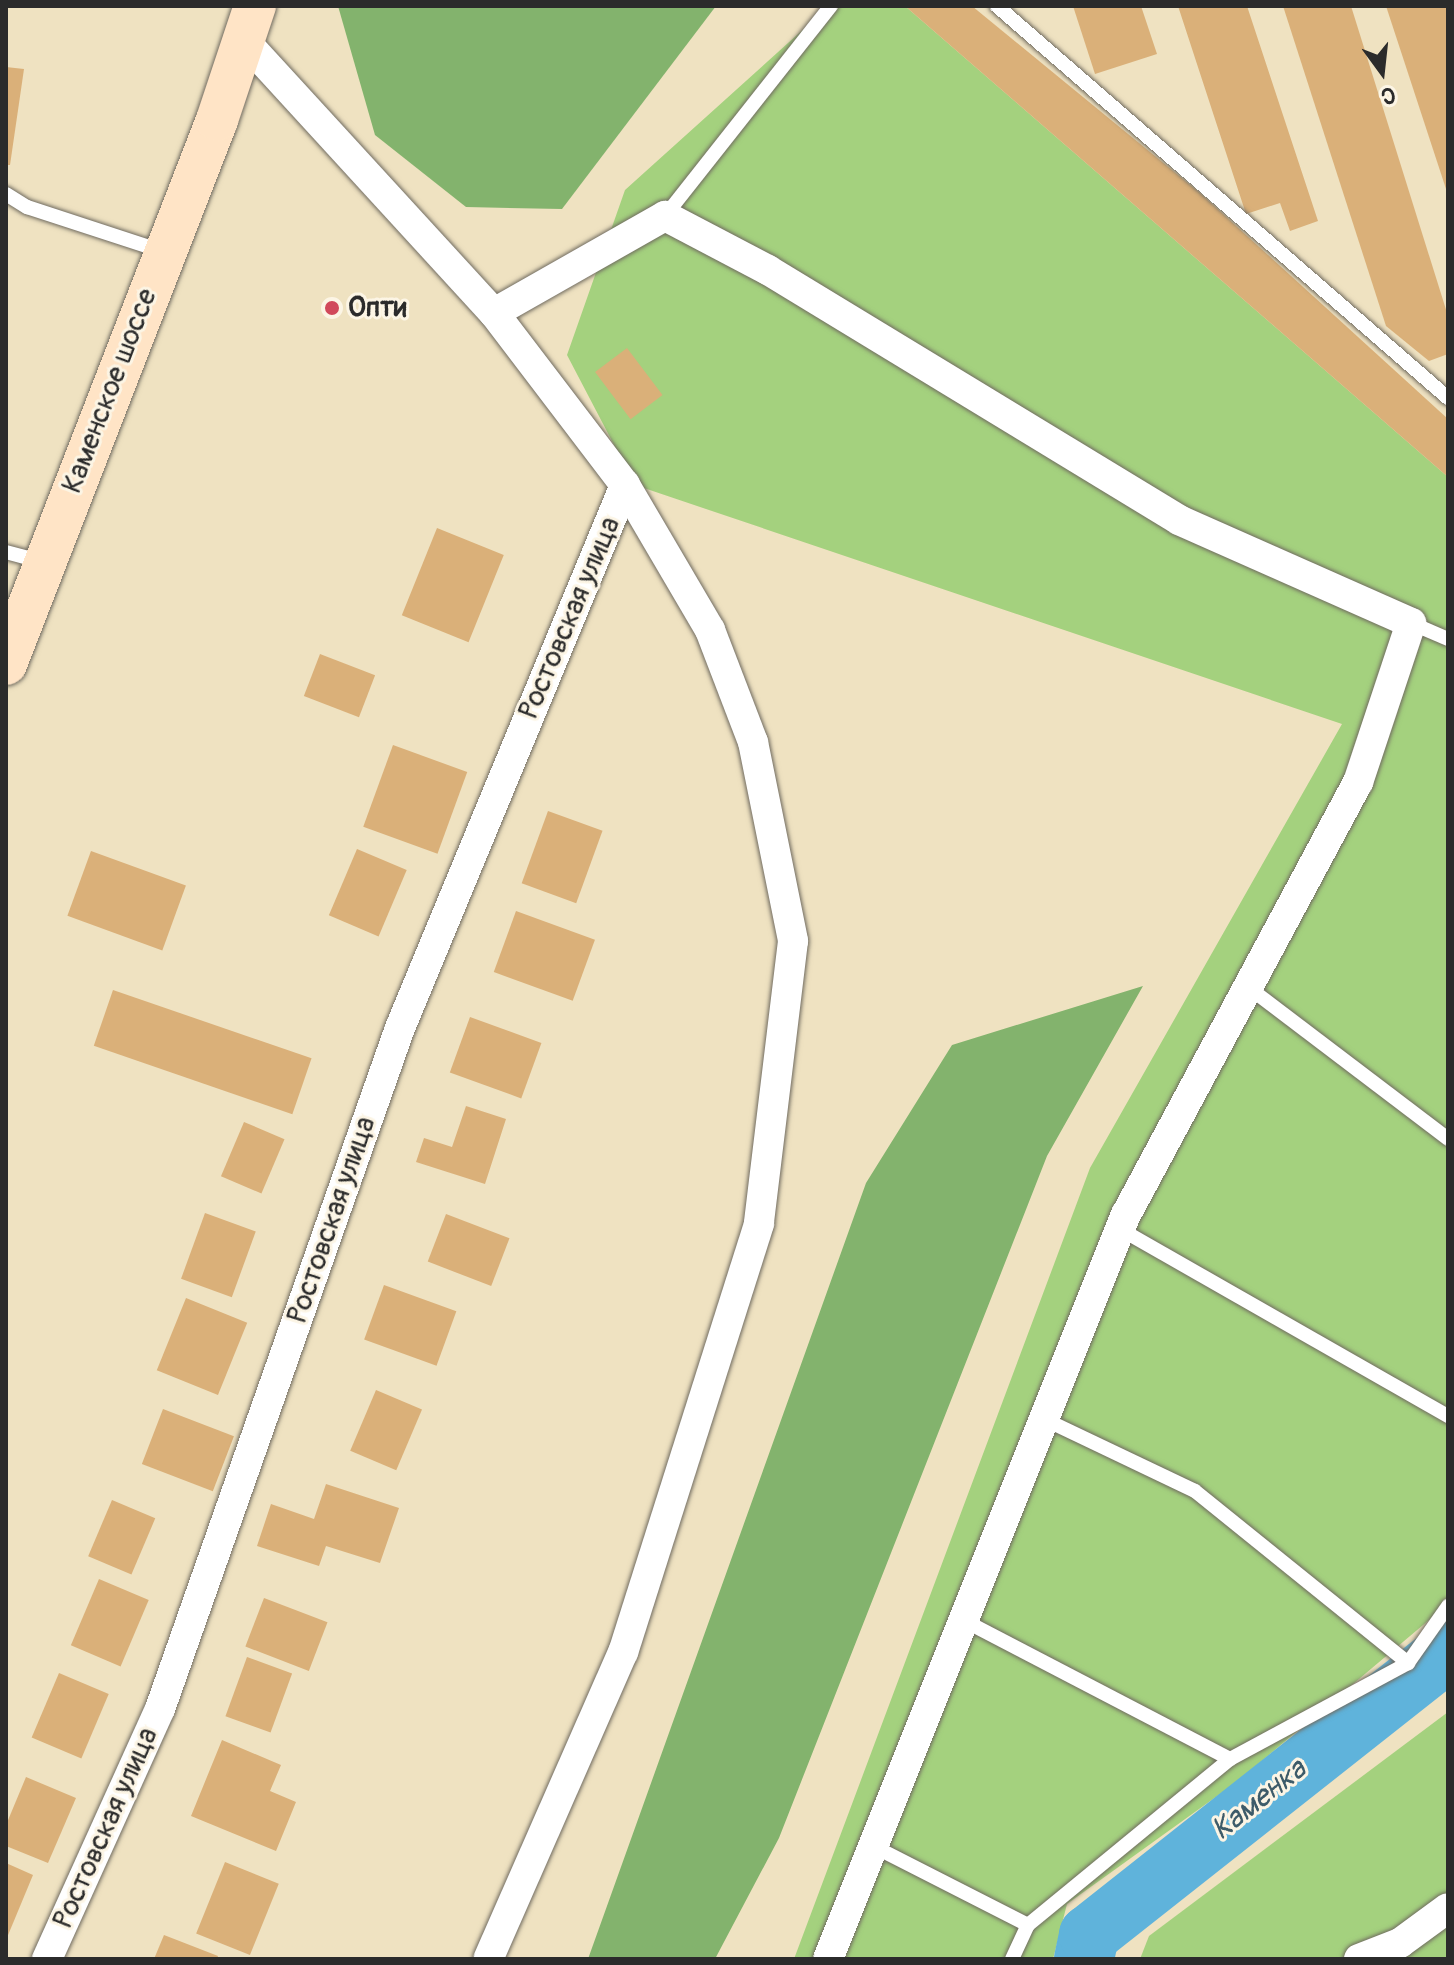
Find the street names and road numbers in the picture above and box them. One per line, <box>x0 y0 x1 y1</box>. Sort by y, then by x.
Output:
street label: Каменское шоссе <box>56 284 164 498</box>
street label: Ростовская улица <box>512 512 628 724</box>
street label: Ростовская улица <box>281 1112 383 1328</box>
street label: Ростовская улица <box>47 1722 165 1934</box>

